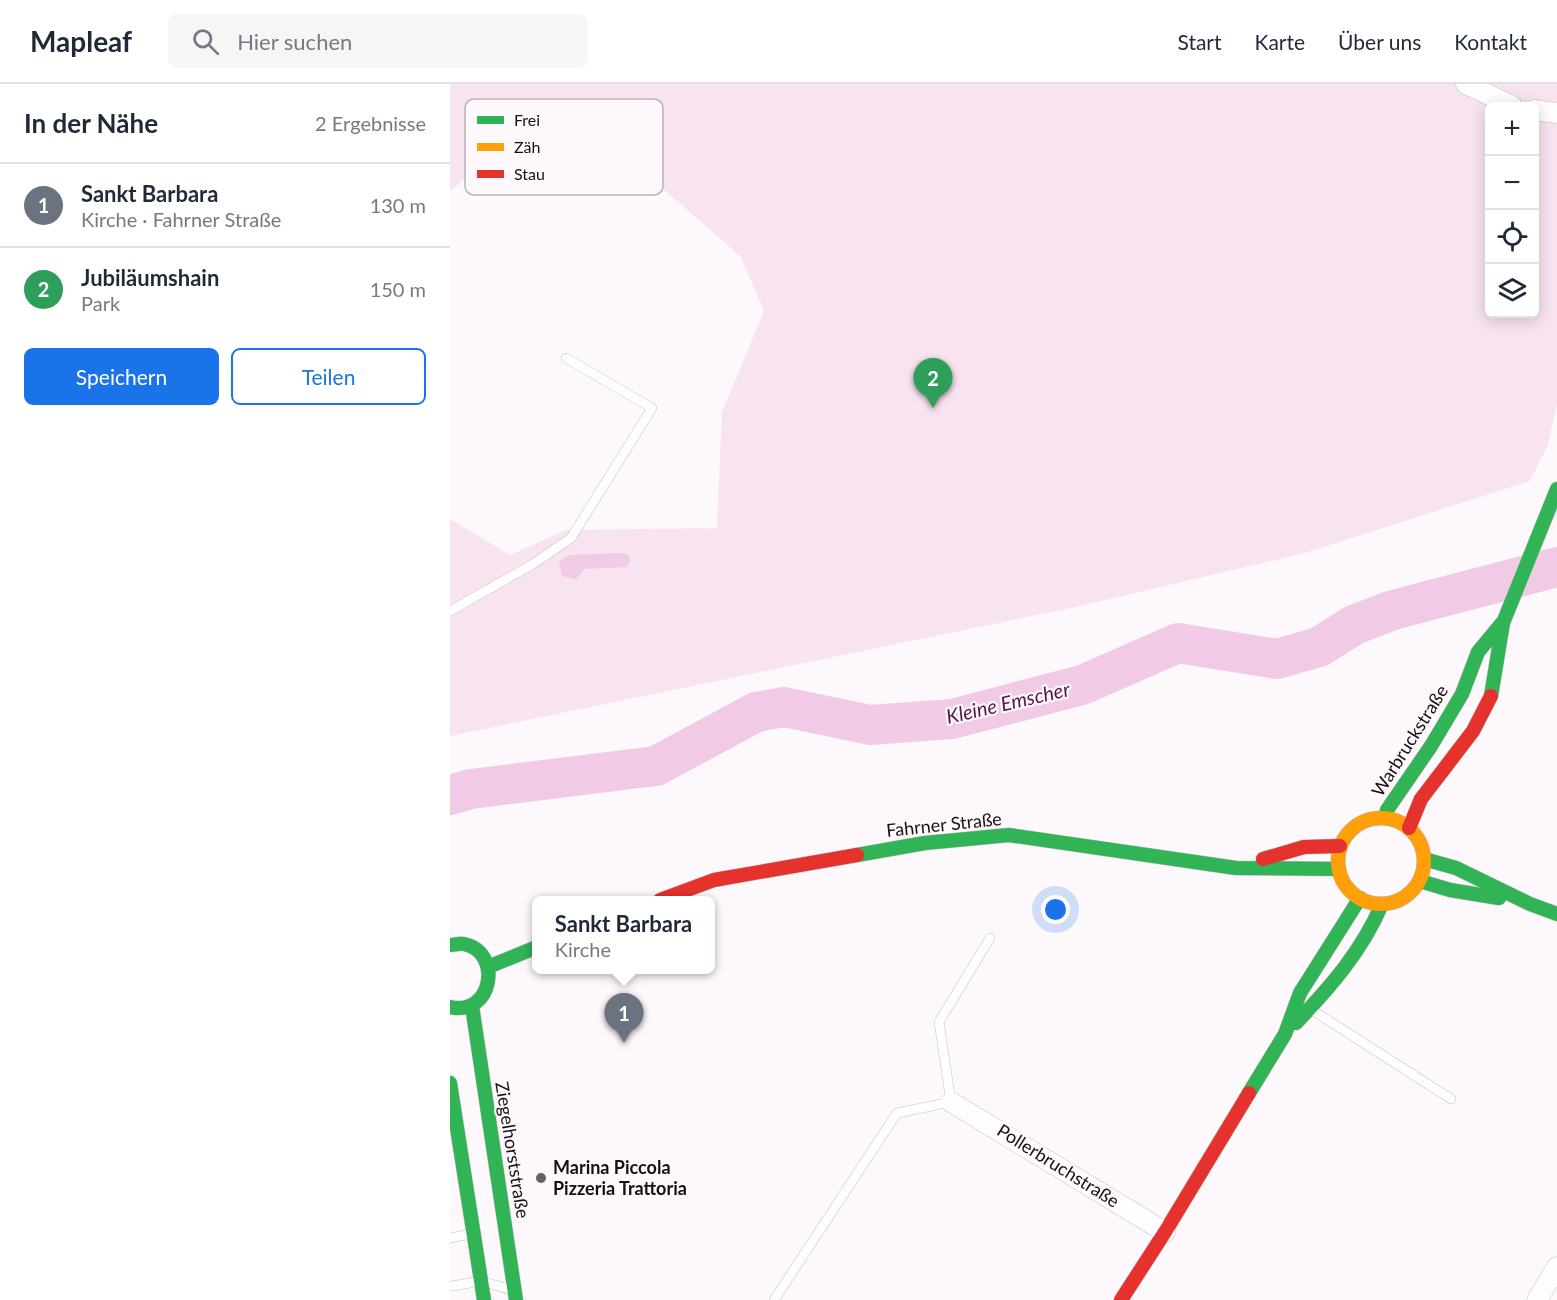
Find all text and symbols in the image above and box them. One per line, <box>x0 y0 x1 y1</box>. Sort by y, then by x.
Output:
search box <box>168 14 588 68</box>
text: Mapleaf <box>30 24 132 58</box>
icon: search <box>189 25 222 58</box>
text: Hier suchen <box>237 28 352 55</box>
text: Start <box>1177 29 1222 54</box>
text: Karte <box>1255 29 1305 54</box>
text: Über uns <box>1338 29 1421 54</box>
text: Kontakt <box>1454 29 1527 54</box>
legend <box>465 99 663 195</box>
map controls <box>1485 102 1539 318</box>
button: + <box>1485 102 1539 156</box>
text: In der Nähe <box>24 107 158 139</box>
text: Frei <box>514 110 540 129</box>
text: 2 Ergebnisse <box>315 111 426 135</box>
text: Zäh <box>514 137 540 156</box>
button: − <box>1485 156 1539 210</box>
text: Stau <box>514 164 545 183</box>
text: Sankt Barbara <box>81 180 218 207</box>
text: 1 <box>38 193 49 217</box>
text: 130 m <box>370 193 426 217</box>
text: Kirche · Fahrner Straße <box>81 207 281 231</box>
button: locate <box>1485 210 1539 264</box>
text: Jubiläumshain <box>81 264 219 291</box>
button: layers <box>1485 264 1539 318</box>
text: 2 <box>38 277 49 301</box>
text: 150 m <box>370 277 426 301</box>
text: Park <box>81 291 120 315</box>
button: Speichern <box>24 348 219 405</box>
button: Teilen <box>231 348 426 405</box>
pin: 2 <box>914 358 952 408</box>
water label: Kleine Emscher <box>944 676 1073 728</box>
street label: Warbruckstraße <box>1366 681 1452 800</box>
street label: Fahrner Straße <box>885 807 1003 841</box>
your location <box>1041 895 1070 924</box>
popup <box>532 896 715 974</box>
text: Sankt Barbara <box>555 910 692 937</box>
text: Kirche <box>555 937 611 961</box>
pin: 1 <box>604 994 644 1043</box>
street label: Ziegelhorststraße <box>491 1080 535 1220</box>
street label: Pollerbruchstraße <box>993 1119 1124 1212</box>
place label: Marina Piccola Pizzeria Trattoria <box>553 1156 687 1199</box>
marker: Marina Piccola Pizzeria Trattoria <box>534 1171 548 1185</box>

